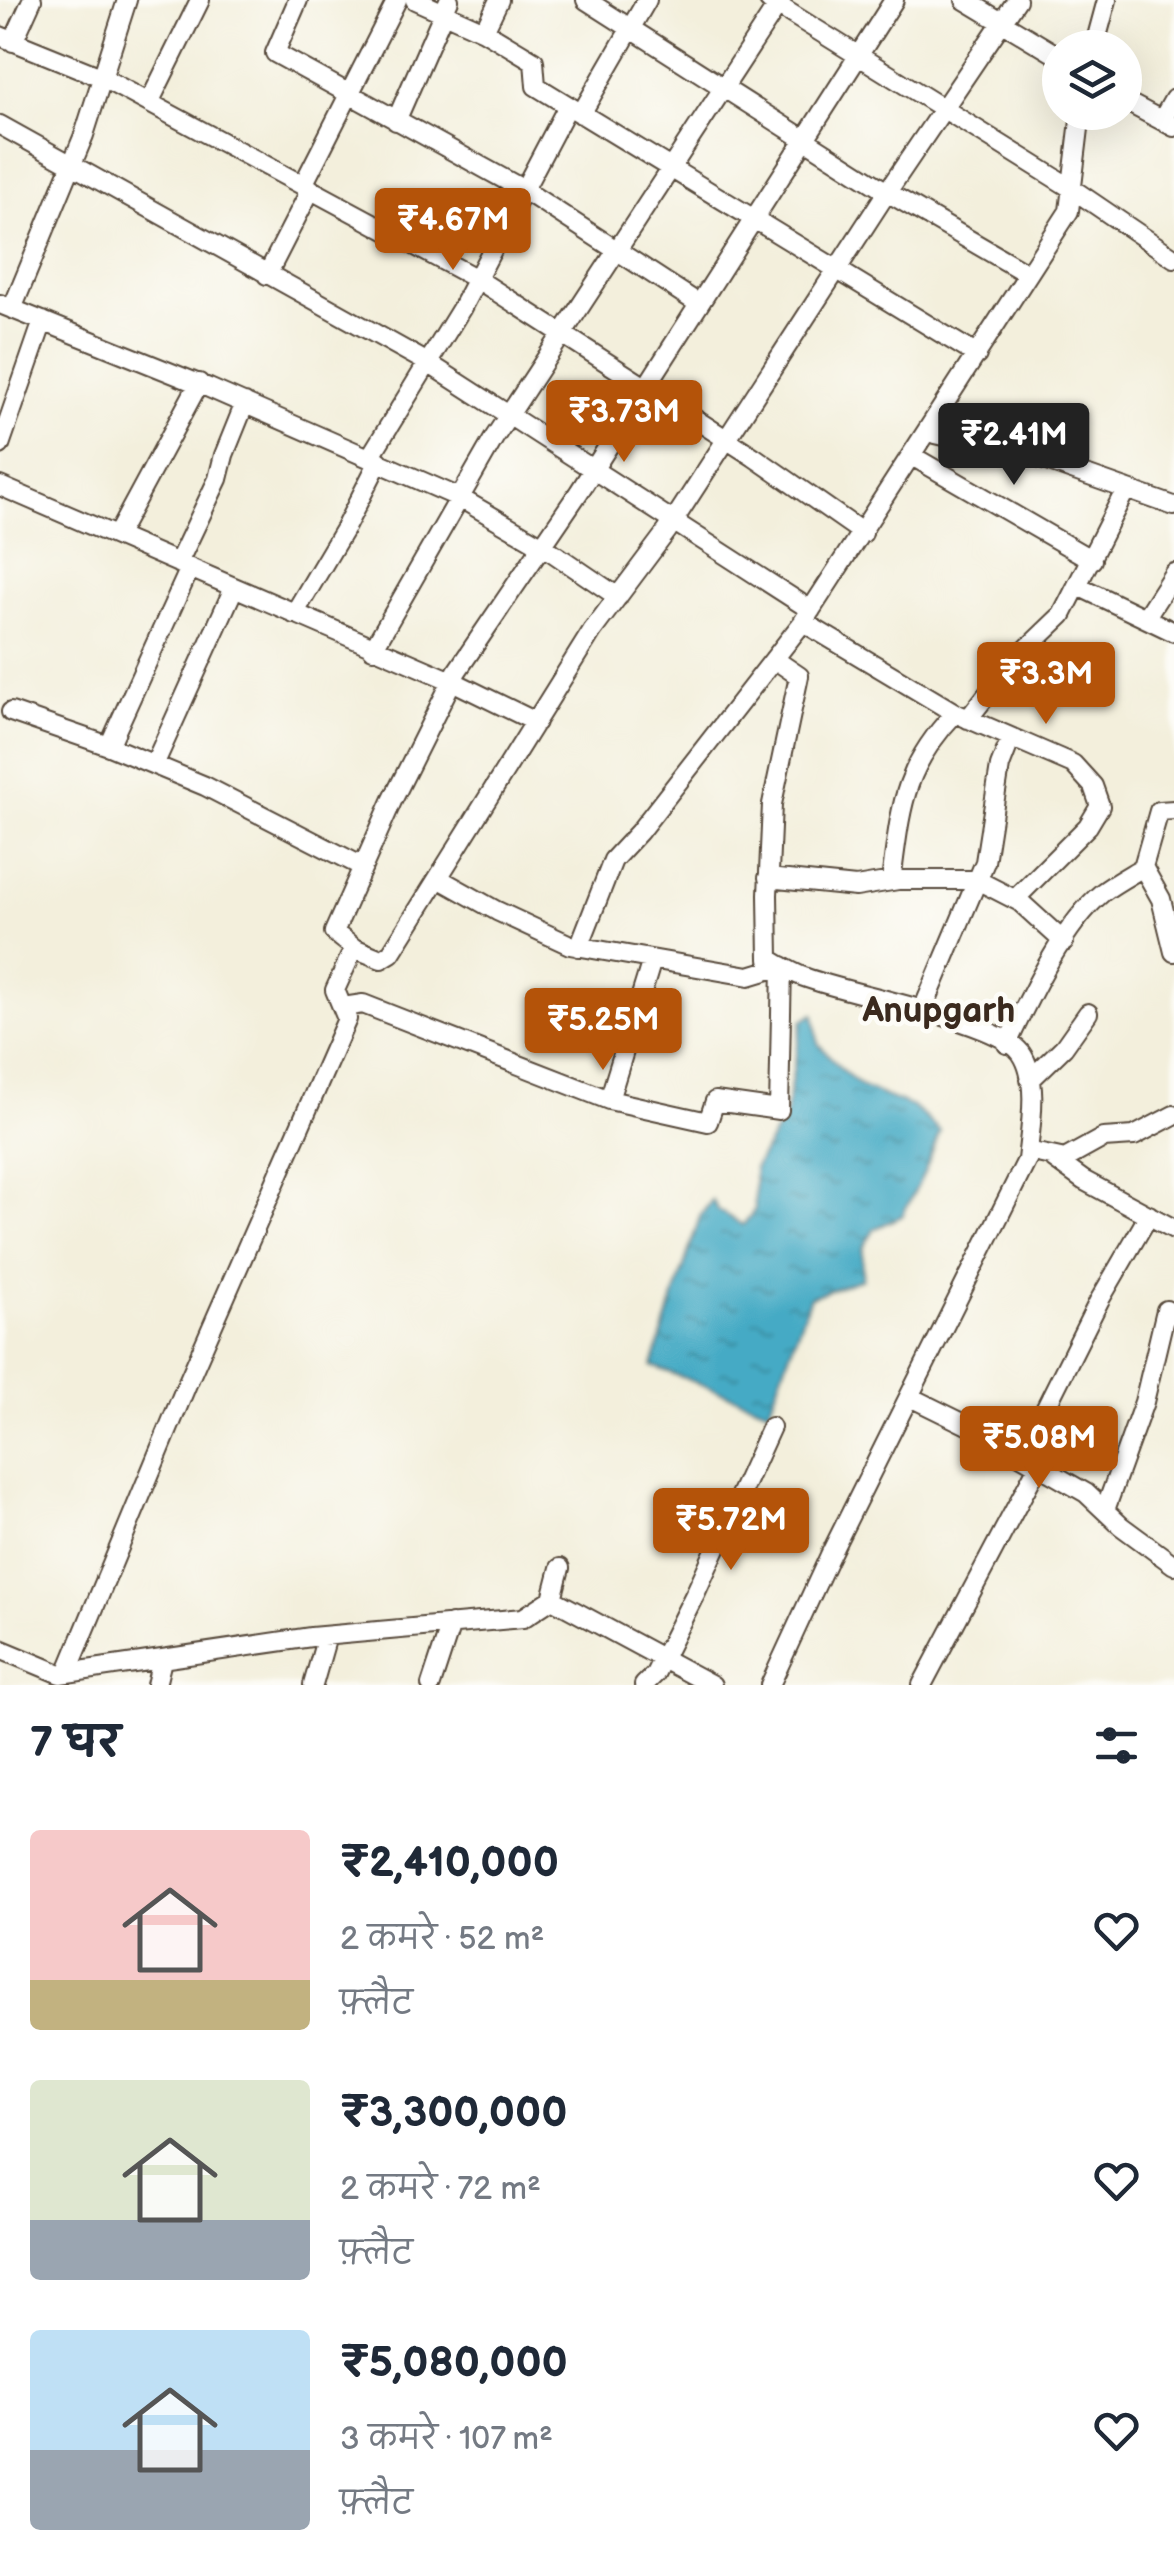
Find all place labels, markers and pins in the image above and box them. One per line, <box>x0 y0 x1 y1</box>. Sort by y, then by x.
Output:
pin: ₹4.67M <box>372 188 534 273</box>
pin: ₹3.73M <box>543 380 705 465</box>
pin: ₹2.41M <box>933 403 1095 488</box>
pin: ₹3.3M <box>976 642 1116 727</box>
pin: ₹5.25M <box>522 988 684 1073</box>
pin: ₹5.08M <box>958 1406 1120 1491</box>
pin: ₹5.72M <box>650 1488 812 1573</box>

